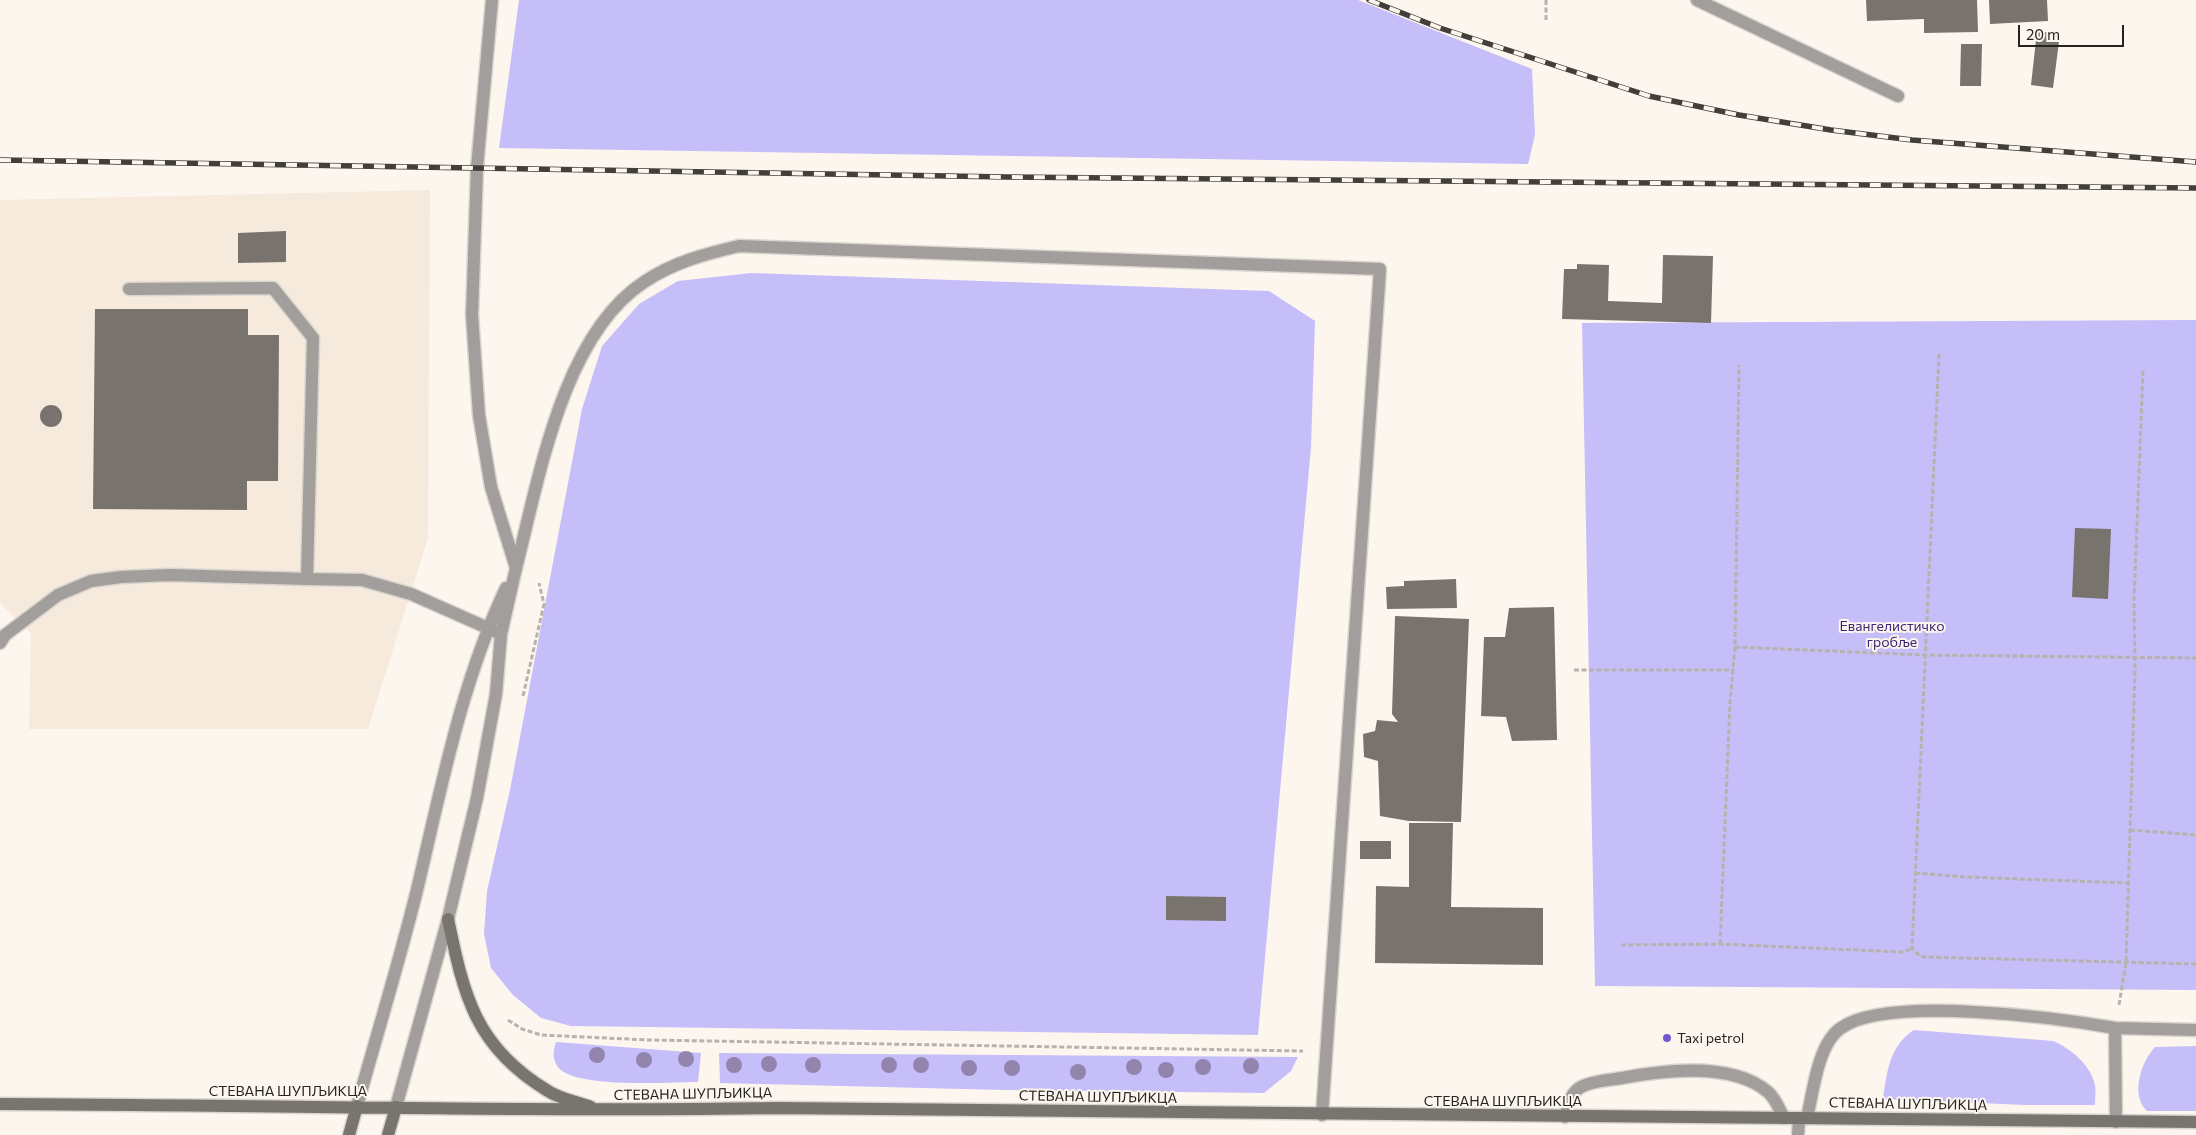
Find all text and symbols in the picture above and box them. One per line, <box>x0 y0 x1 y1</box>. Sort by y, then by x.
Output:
scale bar <box>2021 15 2127 47</box>
text: 20 m <box>2026 25 2060 43</box>
park label: Евангелистичко гробље <box>1839 618 1945 650</box>
place label: Taxi petrol <box>1677 1030 1744 1046</box>
marker: Taxi petrol <box>1661 1032 1673 1044</box>
street label: СТЕВАНА ШУПЉИКЦА <box>209 1083 367 1099</box>
street label: СТЕВАНА ШУПЉИКЦА <box>614 1084 772 1104</box>
street label: СТЕВАНА ШУПЉИКЦА <box>1019 1087 1177 1107</box>
street label: СТЕВАНА ШУПЉИКЦА <box>1424 1093 1582 1109</box>
street label: СТЕВАНА ШУПЉИКЦА <box>1829 1094 1987 1114</box>

